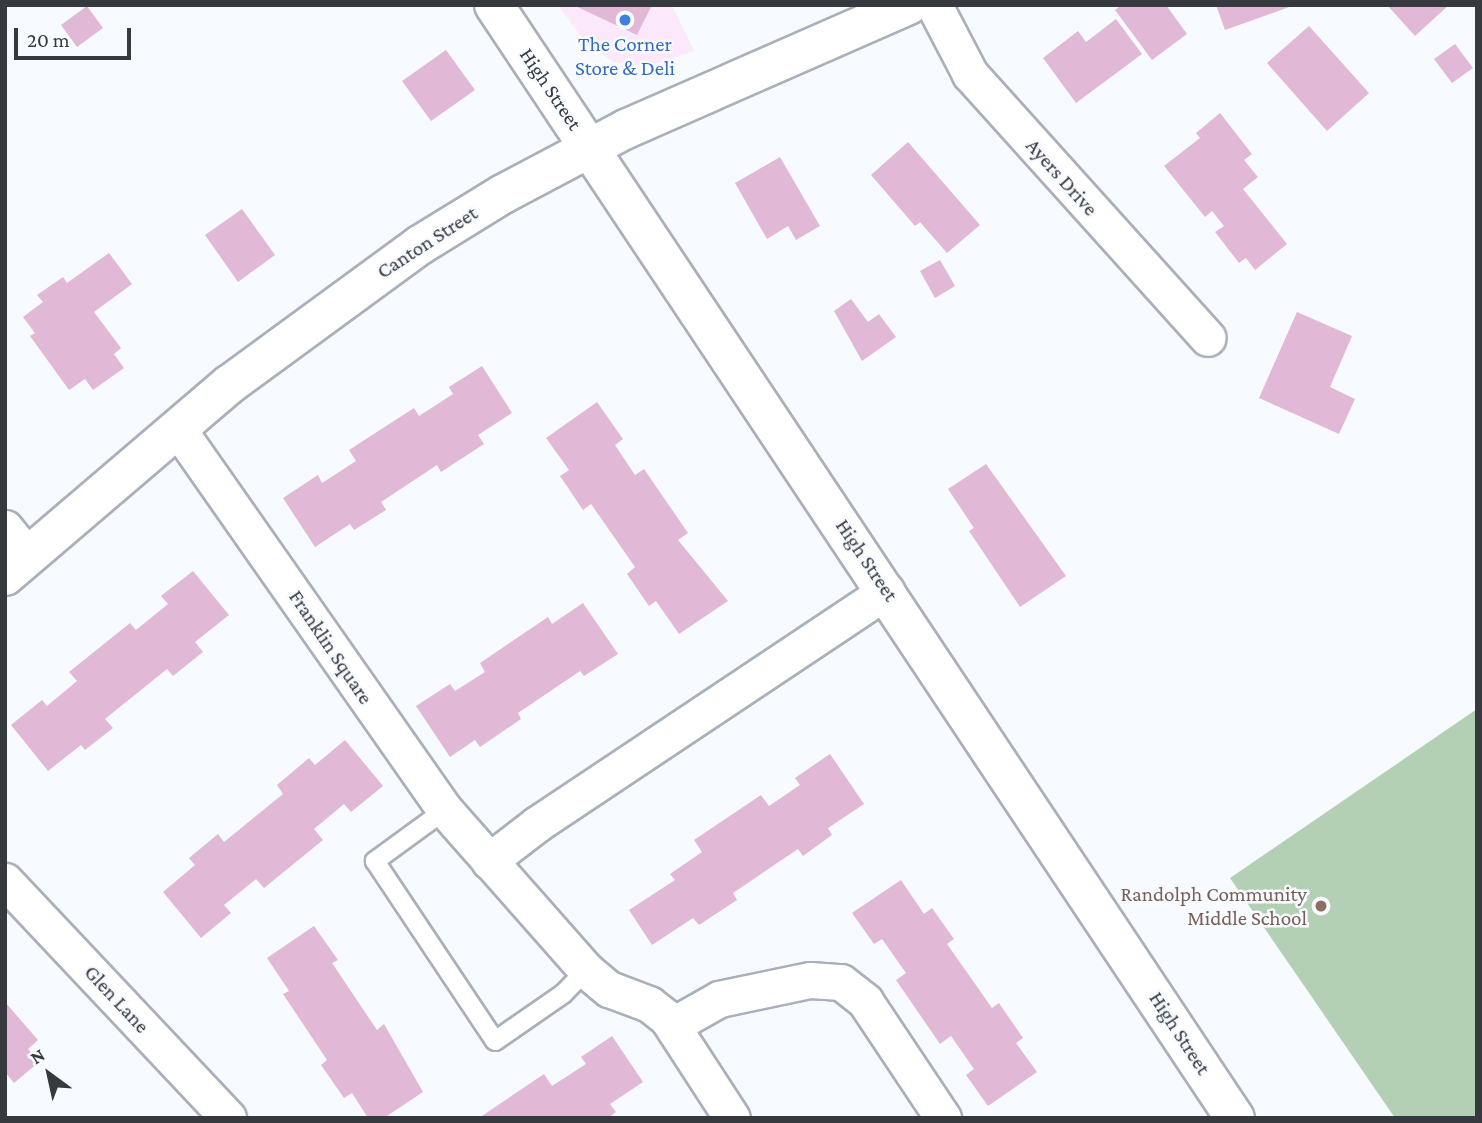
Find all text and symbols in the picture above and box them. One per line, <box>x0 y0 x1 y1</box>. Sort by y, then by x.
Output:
marker: The Corner Store & Deli <box>617 12 633 28</box>
scale bar <box>18 14 135 58</box>
text: 20 m <box>27 28 70 52</box>
place label: The Corner Store & Deli <box>575 31 675 81</box>
street label: High Street <box>514 43 588 135</box>
street label: Ayers Drive <box>1021 133 1103 221</box>
street label: Canton Street <box>372 200 482 284</box>
street label: High Street <box>830 514 904 606</box>
street label: Franklin Square <box>284 585 378 709</box>
place label: Randolph Community Middle School <box>1120 881 1307 931</box>
marker: Randolph Community Middle School <box>1313 898 1329 914</box>
street label: Glen Lane <box>79 960 155 1038</box>
street label: High Street <box>1144 987 1216 1079</box>
north arrow <box>14 1039 84 1109</box>
text: N <box>26 1044 48 1068</box>

